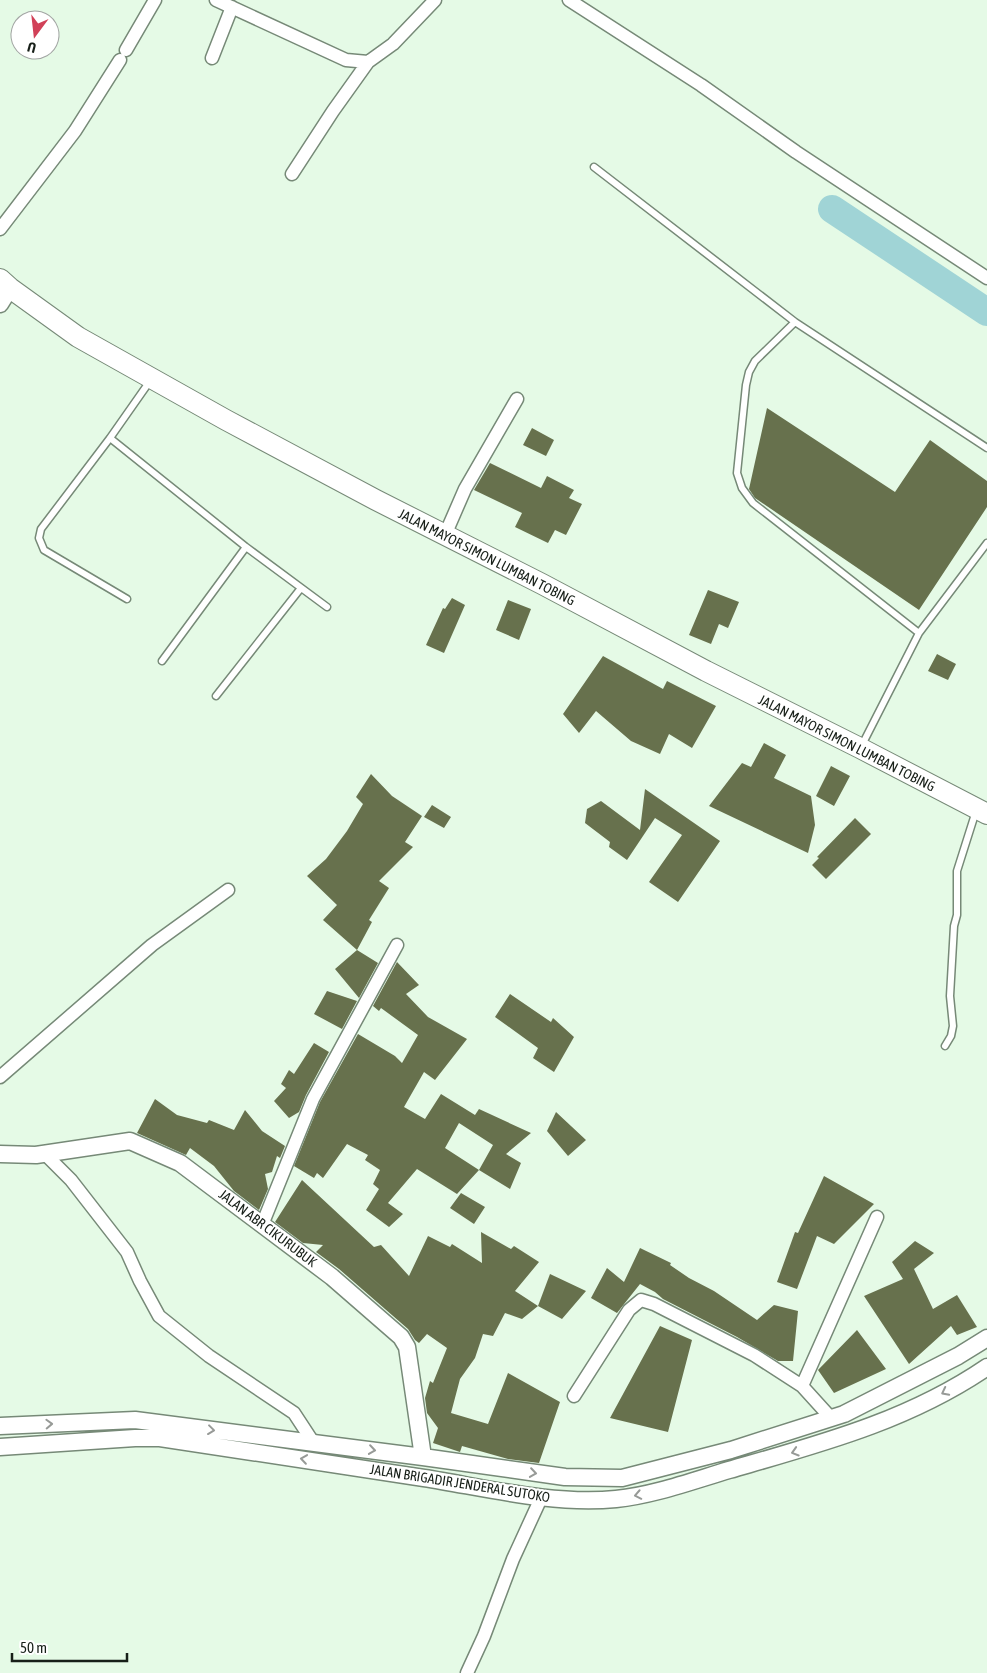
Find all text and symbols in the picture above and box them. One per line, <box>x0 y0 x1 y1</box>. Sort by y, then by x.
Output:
north arrow <box>10 10 60 60</box>
text: U <box>26 39 38 56</box>
street label: JALAN MAYOR SIMON LUMBAN TOBING <box>396 505 578 609</box>
street label: JALAN MAYOR SIMON LUMBAN TOBING <box>756 691 938 795</box>
street label: JALAN ABR CIKURUBUK <box>216 1186 320 1270</box>
one-way arrow <box>941 1386 950 1396</box>
one-way arrow <box>45 1419 53 1429</box>
one-way arrow <box>207 1424 215 1435</box>
one-way arrow <box>368 1444 376 1455</box>
one-way arrow <box>791 1446 799 1456</box>
one-way arrow <box>300 1454 308 1465</box>
street label: JALAN BRIGADIR JENDERAL SUTOKO <box>369 1461 551 1505</box>
one-way arrow <box>529 1467 537 1478</box>
one-way arrow <box>634 1489 642 1500</box>
scale bar <box>12 1630 128 1662</box>
text: 50 m <box>20 1639 47 1656</box>

